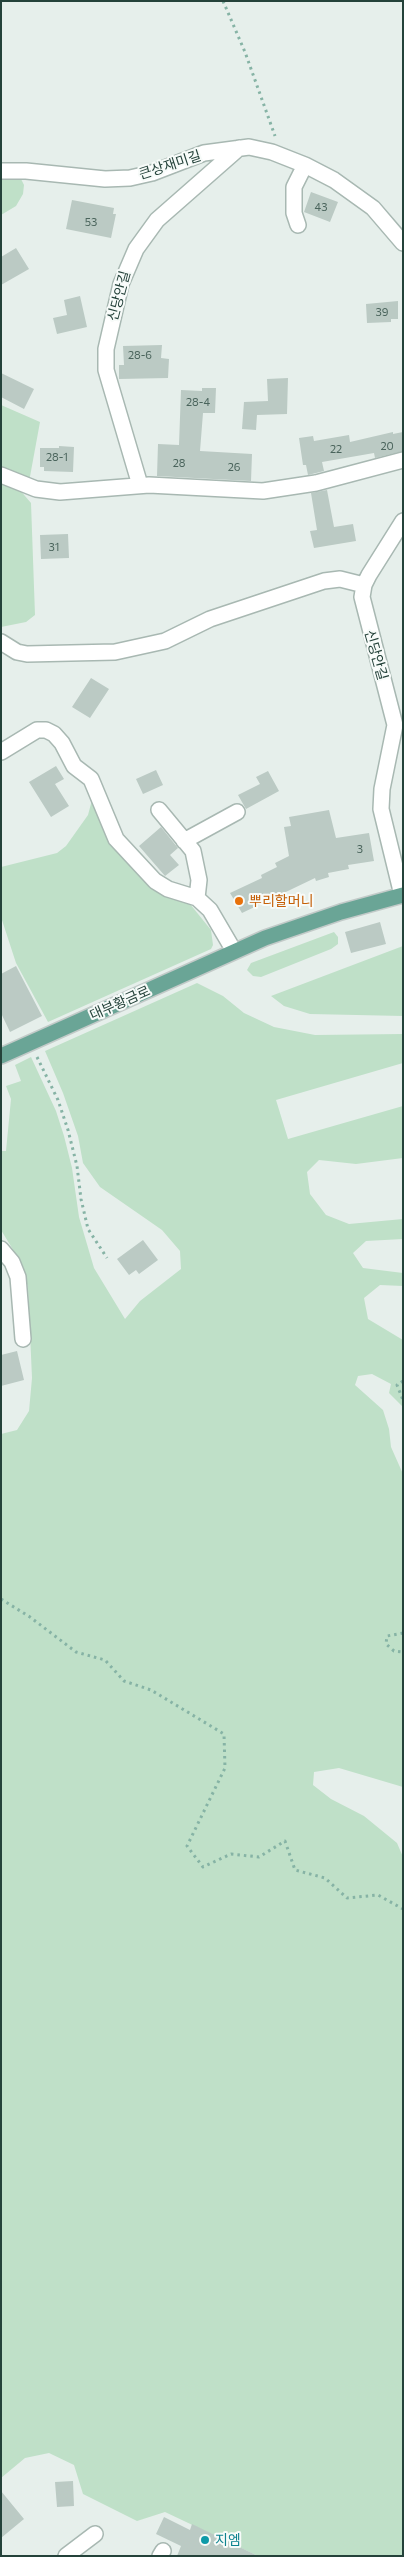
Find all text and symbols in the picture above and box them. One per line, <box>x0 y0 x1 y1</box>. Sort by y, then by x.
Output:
street label: 큰상재미길 <box>137 147 203 183</box>
house number: 43 <box>315 200 327 214</box>
house number: 53 <box>85 215 97 229</box>
street label: 신당안길 <box>104 269 134 323</box>
house number: 39 <box>376 305 388 319</box>
house number: 28-6 <box>128 348 152 362</box>
house number: 28-4 <box>186 395 210 409</box>
house number: 20 <box>380 439 394 453</box>
house number: 22 <box>330 442 342 456</box>
house number: 28-1 <box>46 450 68 464</box>
house number: 28 <box>173 456 185 470</box>
house number: 26 <box>228 460 240 474</box>
house number: 31 <box>49 540 59 554</box>
street label: 신당안길 <box>361 628 391 682</box>
house number: 3 <box>357 842 363 856</box>
place label: 뿌리할머니 <box>249 893 313 909</box>
marker: 뿌리할머니 <box>233 895 245 907</box>
street label: 대부황금로 <box>87 982 153 1024</box>
place label: 지엠 <box>215 2532 241 2548</box>
marker: 지엠 <box>199 2534 211 2546</box>

